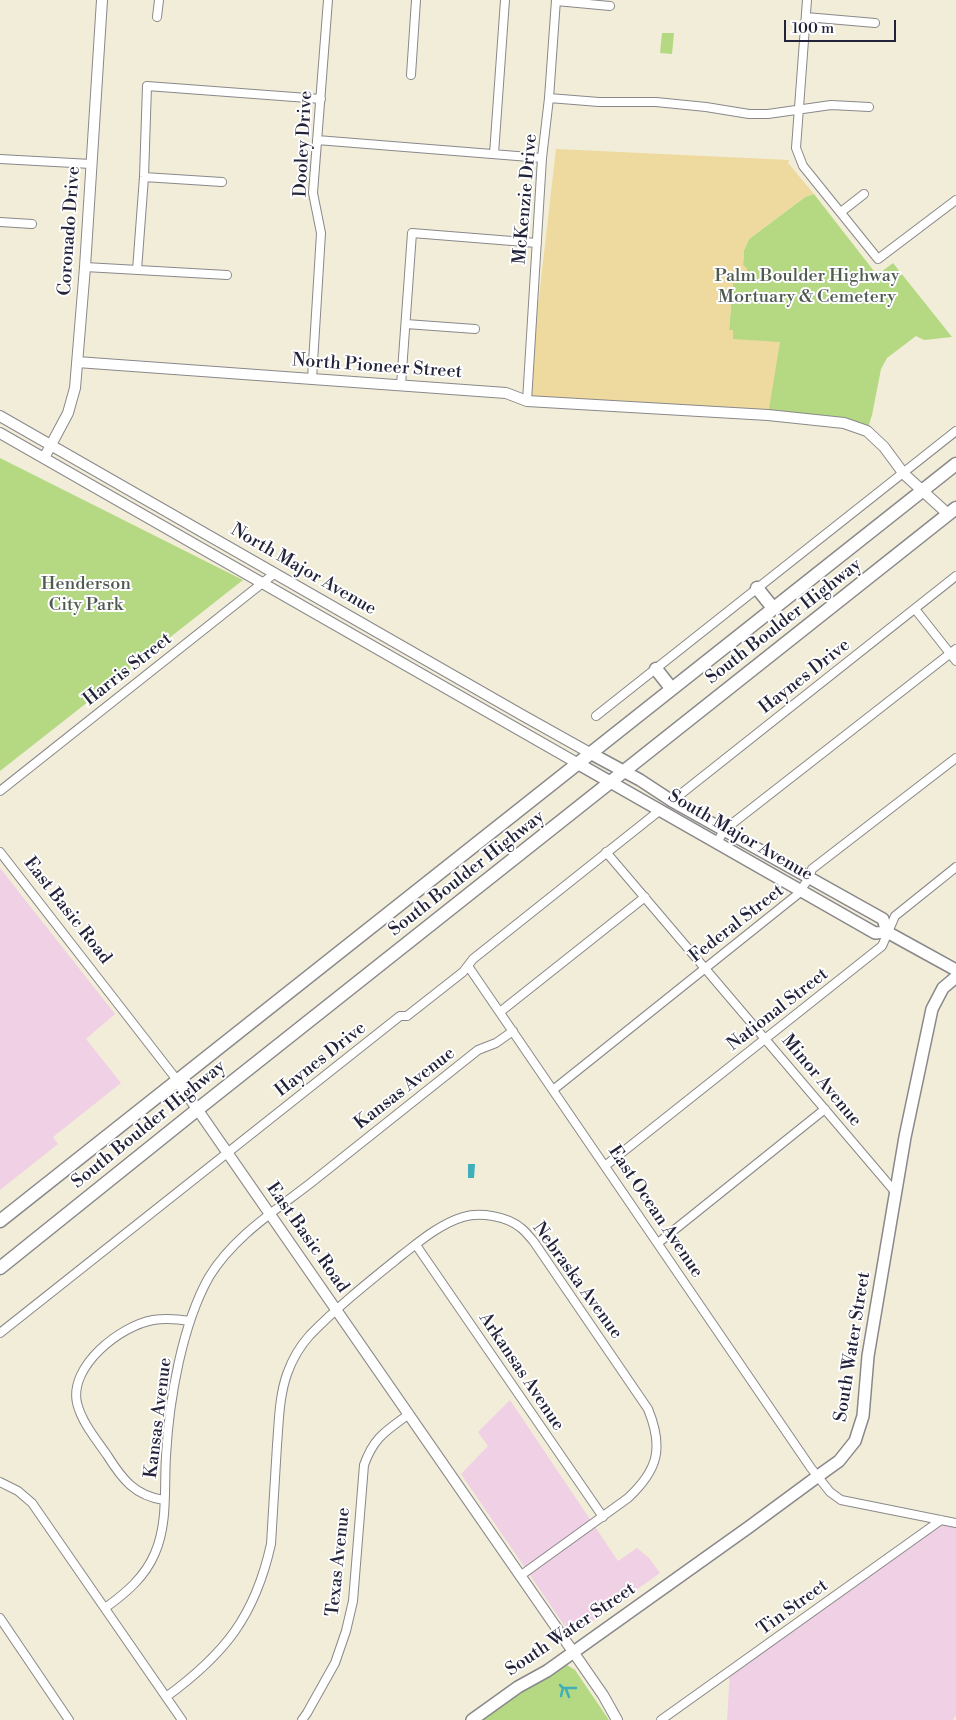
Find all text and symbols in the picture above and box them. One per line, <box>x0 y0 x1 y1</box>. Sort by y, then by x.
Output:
scale bar <box>786 10 898 42</box>
text: 100 m <box>792 19 834 38</box>
street label: Dooley Drive <box>290 90 318 198</box>
street label: McKenzie Drive <box>510 133 542 265</box>
street label: Coronado Drive <box>55 165 85 297</box>
park label: Palm Boulder Highway Mortuary & Cemetery <box>715 266 899 308</box>
street label: North Pioneer Street <box>291 350 463 384</box>
street label: North Major Avenue <box>226 520 380 620</box>
street label: South Boulder Highway <box>702 555 866 689</box>
park label: Henderson City Park <box>41 574 131 616</box>
street label: Harris Street <box>80 629 176 711</box>
street label: Haynes Drive <box>755 635 855 719</box>
street label: South Major Avenue <box>664 786 816 886</box>
street label: South Boulder Highway <box>385 807 549 941</box>
street label: East Basic Road <box>19 853 115 969</box>
street label: Federal Street <box>686 880 788 968</box>
street label: National Street <box>723 964 833 1056</box>
street label: Haynes Drive <box>271 1018 371 1102</box>
street label: Minor Avenue <box>776 1031 866 1131</box>
street label: Kansas Avenue <box>350 1043 460 1135</box>
street label: South Boulder Highway <box>68 1056 230 1194</box>
street label: East Ocean Avenue <box>603 1142 707 1282</box>
street label: East Basic Road <box>261 1179 353 1297</box>
street label: Nebraska Avenue <box>527 1218 627 1344</box>
street label: South Water Street <box>830 1270 876 1424</box>
street label: Arkansas Avenue <box>474 1309 568 1435</box>
street label: Kansas Avenue <box>141 1356 177 1480</box>
street label: Texas Avenue <box>323 1506 355 1618</box>
street label: Tin Street <box>754 1575 832 1641</box>
street label: South Water Street <box>502 1579 640 1681</box>

